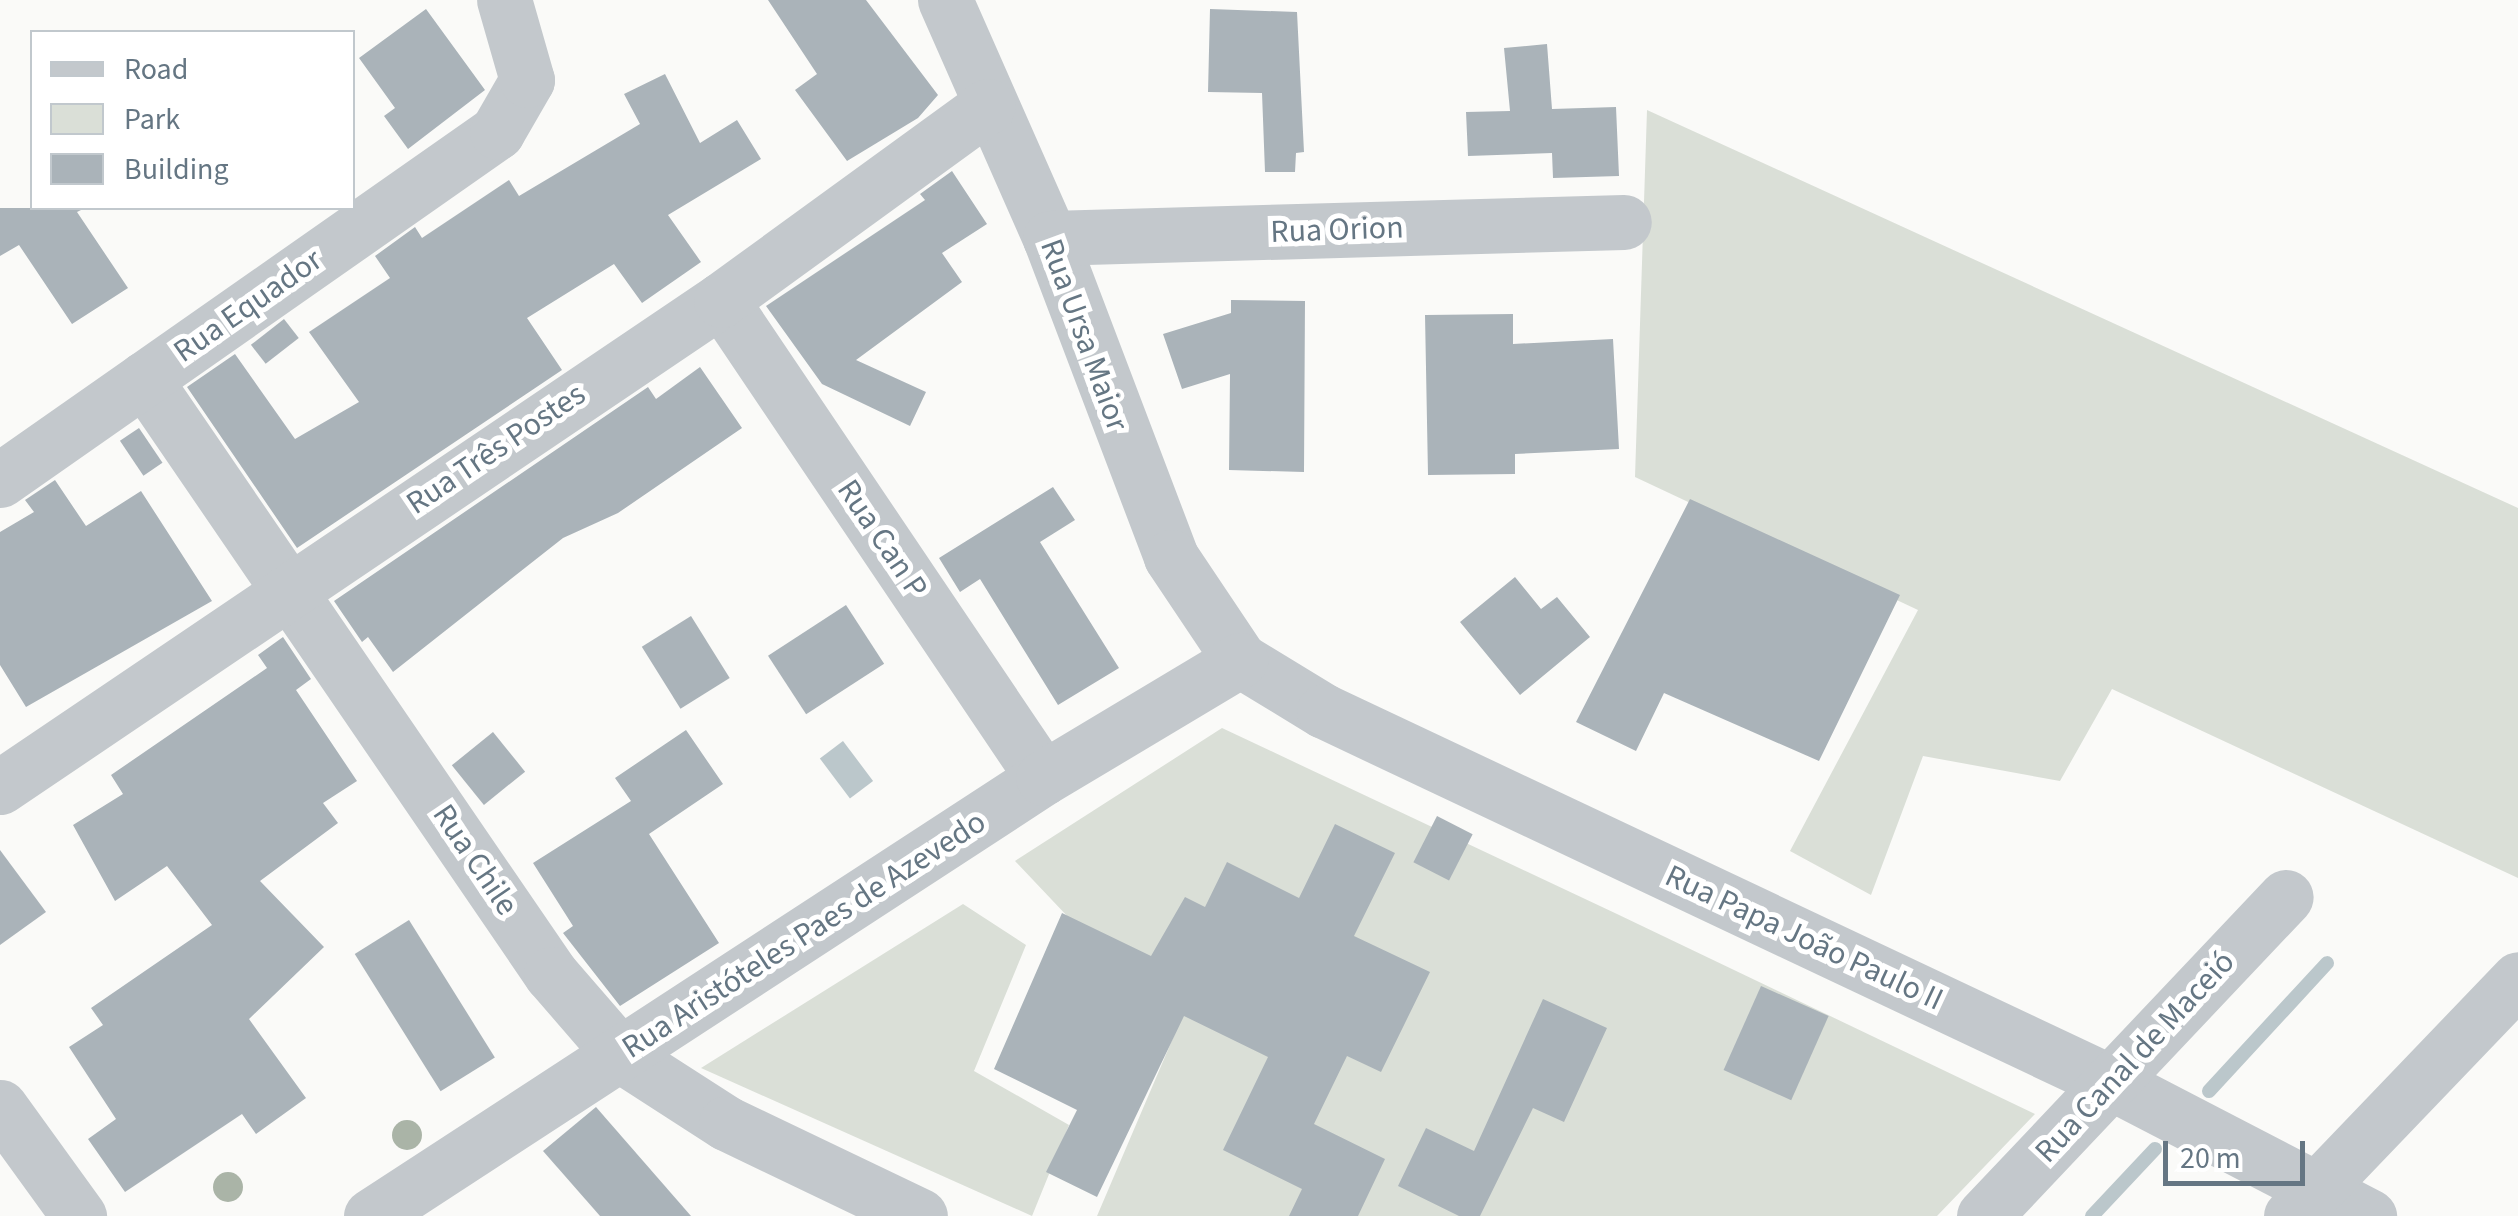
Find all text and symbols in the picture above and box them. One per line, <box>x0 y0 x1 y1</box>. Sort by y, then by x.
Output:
legend <box>30 30 355 210</box>
text: Road <box>124 48 188 91</box>
text: Park <box>124 98 180 141</box>
text: Building <box>124 148 229 191</box>
street label: Rua Orion <box>1270 208 1404 252</box>
street label: Rua Ursa Maior <box>1032 234 1136 436</box>
street label: Rua Equador <box>166 241 330 371</box>
street label: Rua Três Postes <box>399 375 593 523</box>
street label: Rua Can P <box>828 472 936 606</box>
street label: Rua Chile <box>424 797 526 923</box>
street label: Rua Aristóteles Paes de Azevedo <box>615 803 993 1067</box>
street label: Rua Papa João Paulo II <box>1659 857 1949 1019</box>
street label: Rua Canal de Maceió <box>2027 943 2243 1171</box>
scale bar <box>2168 1121 2310 1183</box>
text: 20 m <box>2180 1137 2241 1180</box>

